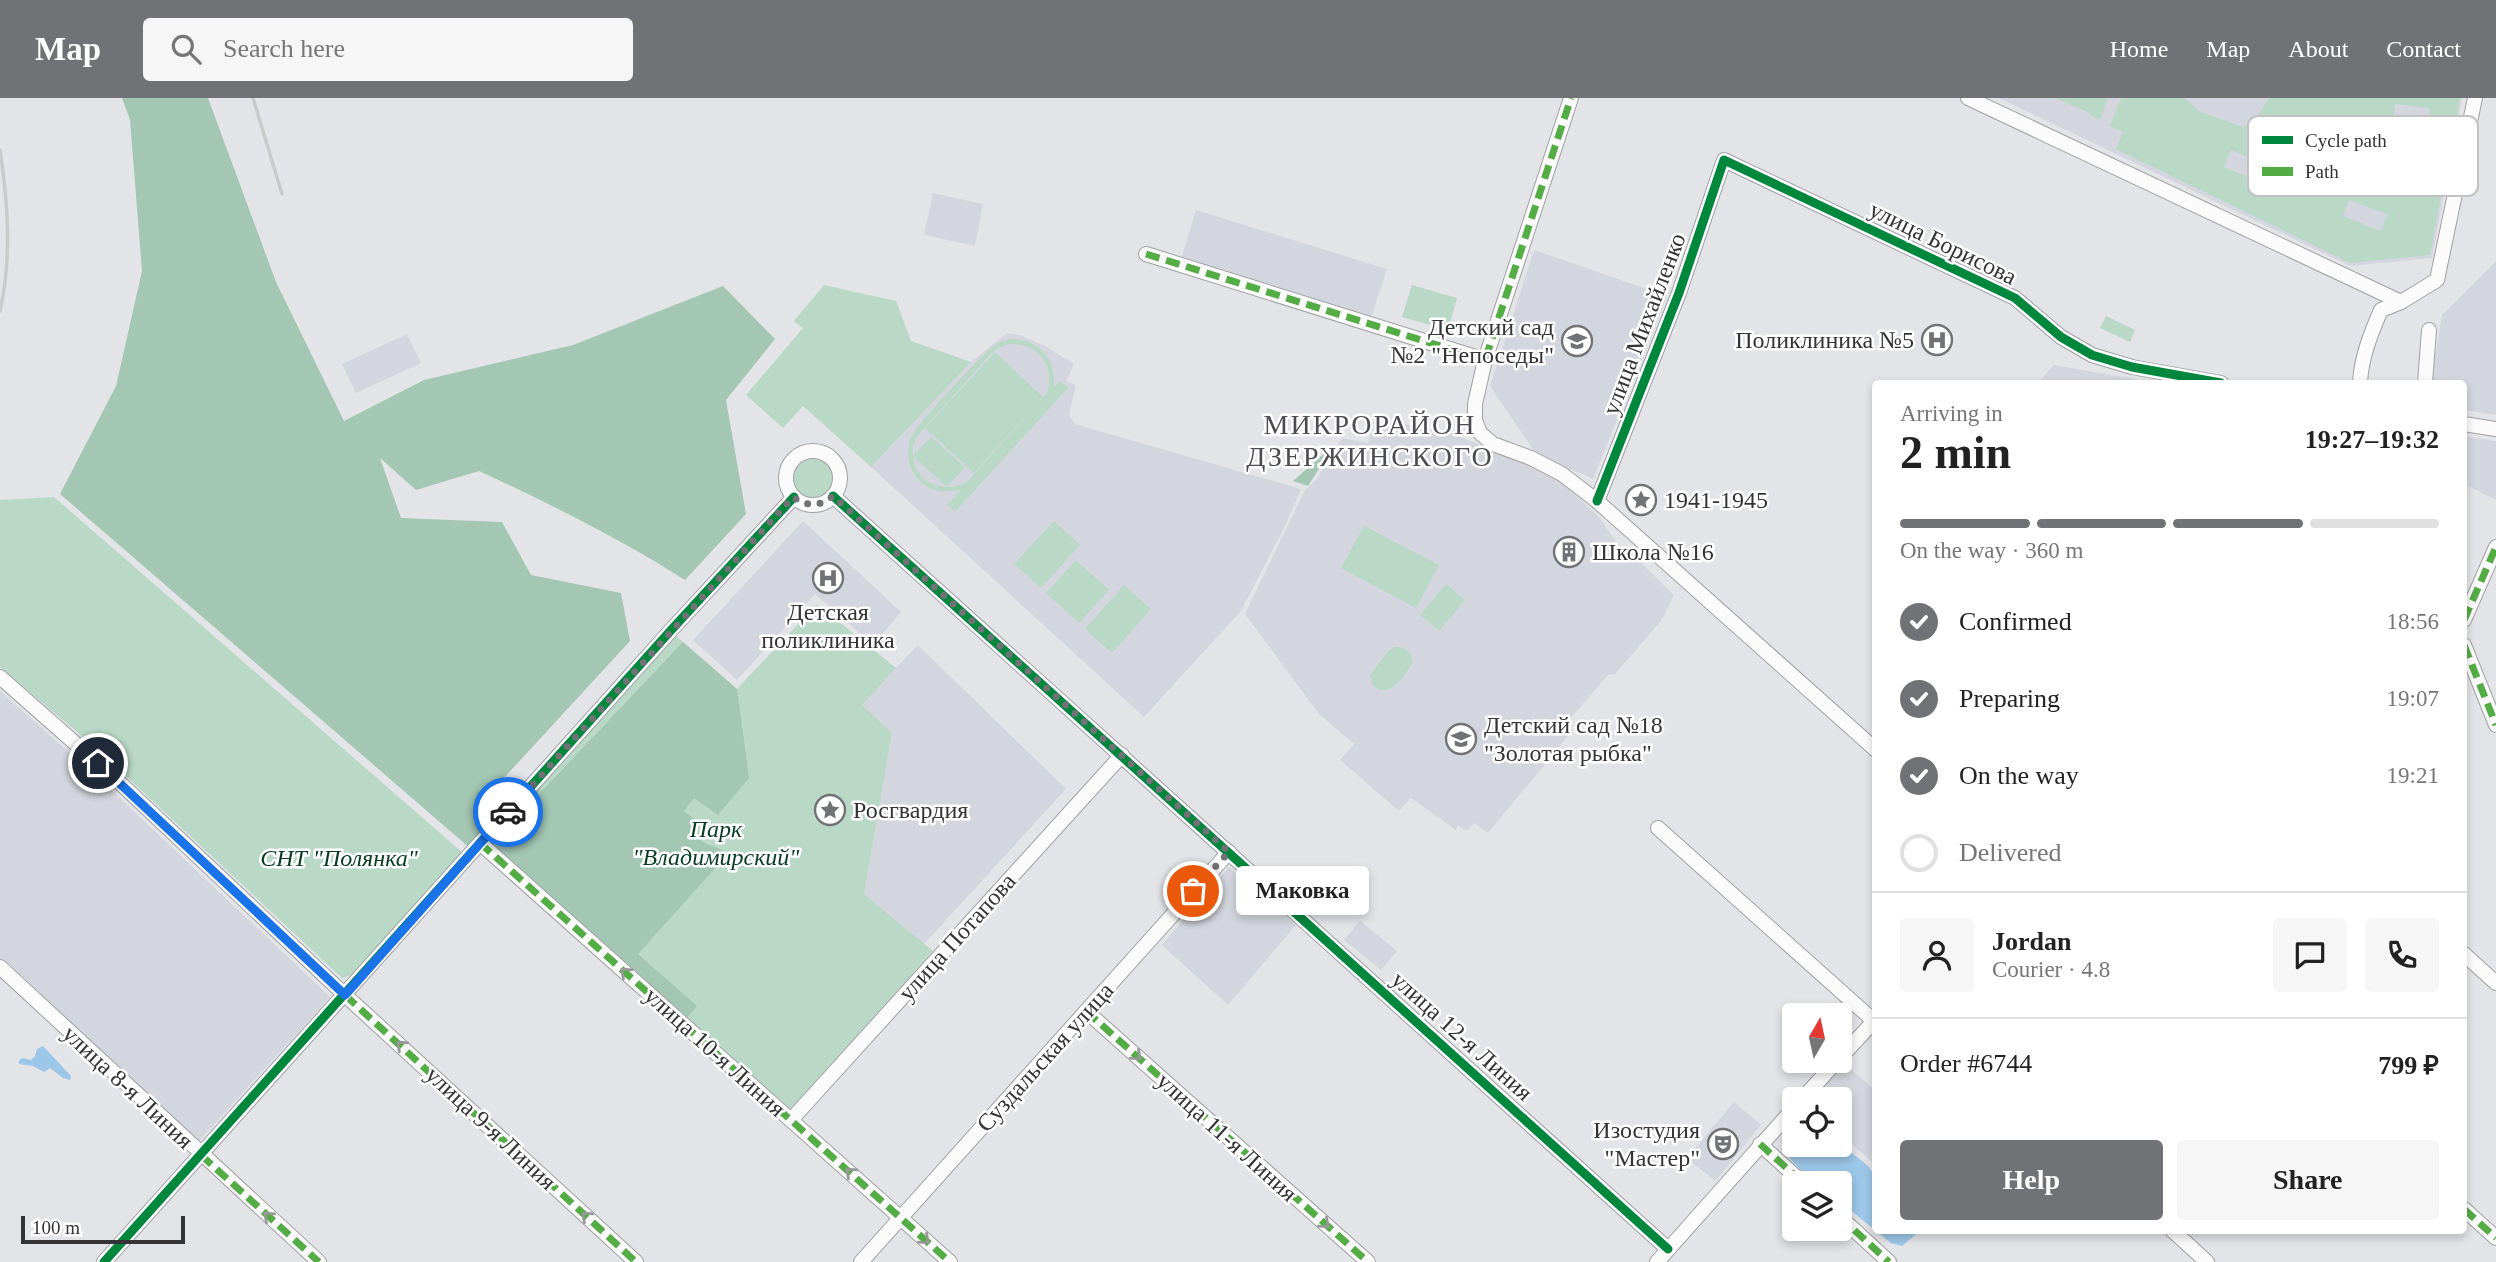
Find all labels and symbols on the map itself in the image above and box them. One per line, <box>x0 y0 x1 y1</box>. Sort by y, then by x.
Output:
legend <box>2248 116 2478 196</box>
text: Cycle path <box>2305 130 2387 151</box>
text: Path <box>2305 161 2339 182</box>
street label: улица Борисова <box>1865 196 2021 290</box>
street label: улица Михайленко <box>1597 229 1691 419</box>
place label: Детский сад №2 "Непоседы" <box>1390 314 1554 368</box>
hospital icon: Поликлиника №5 <box>1920 323 1954 357</box>
school or university icon: Детский сад №2 "Непоседы" <box>1560 324 1594 358</box>
place label: Поликлиника №5 <box>1735 327 1914 353</box>
district label: МИКРОРАЙОН ДЗЕРЖИНСКОГО <box>1246 409 1494 472</box>
place icon: 1941-1945 <box>1624 483 1658 517</box>
place label: 1941-1945 <box>1664 487 1768 513</box>
building icon: Школа №16 <box>1552 535 1586 569</box>
place label: Школа №16 <box>1592 539 1714 565</box>
hospital icon: Детская поликлиника <box>811 561 845 595</box>
place label: Детская поликлиника <box>761 599 895 653</box>
place label: Детский сад №18 "Золотая рыбка" <box>1484 712 1663 766</box>
school or university icon: Детский сад №18 "Золотая рыбка" <box>1444 722 1478 756</box>
pin <box>68 733 128 793</box>
courier <box>473 777 543 847</box>
place icon: Росгвардия <box>813 793 847 827</box>
place label: Росгвардия <box>853 797 968 823</box>
park label: Парк "Владимирский" <box>633 816 800 870</box>
park label: СНТ "Полянка" <box>260 845 419 871</box>
pin <box>1163 861 1223 921</box>
callout: Маковка <box>1235 866 1368 916</box>
street label: улица Потапова <box>893 868 1021 1006</box>
street label: улица 12-я Линия <box>1386 966 1538 1106</box>
one-way arrow <box>620 968 633 980</box>
street label: Суздальская улица <box>971 977 1119 1137</box>
street label: улица 10-я Линия <box>639 982 791 1122</box>
north arrow <box>1782 1003 1852 1073</box>
street label: улица 8-я Линия <box>58 1020 198 1154</box>
one-way arrow <box>396 1041 409 1054</box>
one-way arrow <box>1129 1048 1142 1061</box>
street label: улица 9-я Линия <box>421 1061 561 1195</box>
street label: улица 11-я Линия <box>1152 1067 1302 1207</box>
place label: Изостудия "Мастер" <box>1593 1117 1700 1171</box>
theatre icon: Изостудия "Мастер" <box>1706 1127 1740 1161</box>
one-way arrow <box>845 1168 858 1180</box>
one-way arrow <box>264 1212 277 1224</box>
one-way arrow <box>581 1212 594 1224</box>
scale bar <box>21 1213 186 1245</box>
one-way arrow <box>1317 1216 1330 1228</box>
one-way arrow <box>917 1231 930 1244</box>

